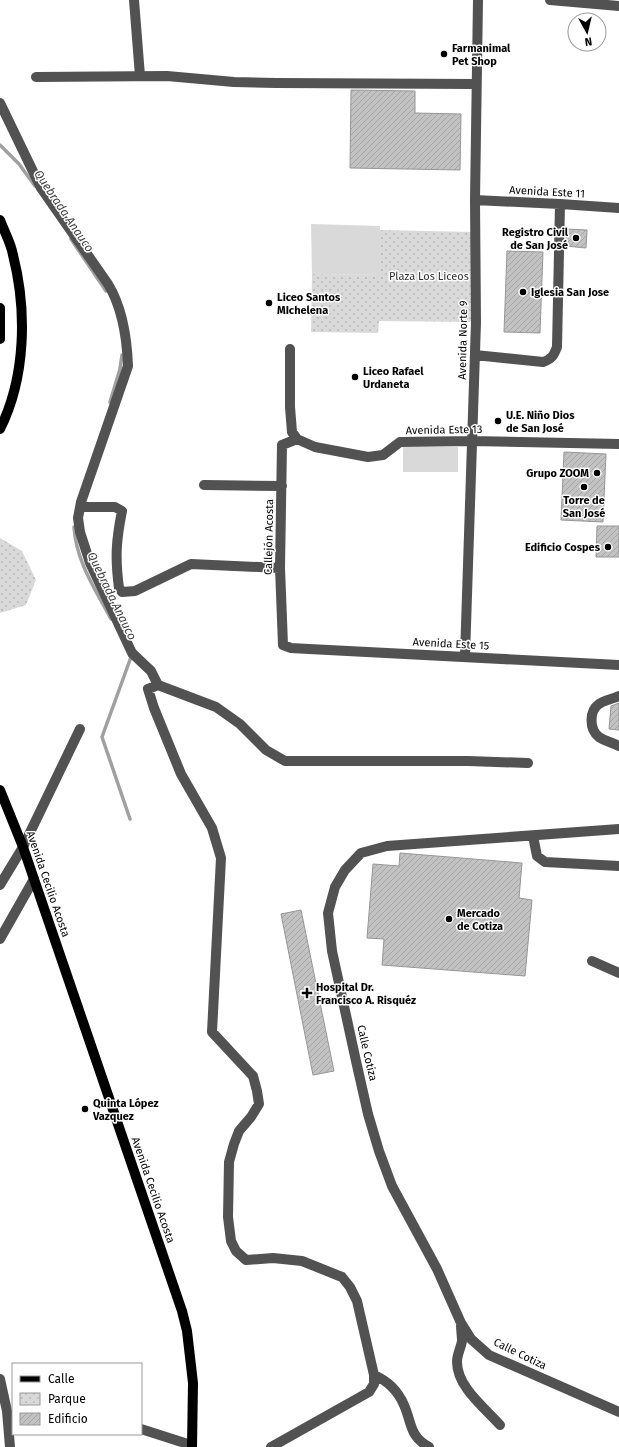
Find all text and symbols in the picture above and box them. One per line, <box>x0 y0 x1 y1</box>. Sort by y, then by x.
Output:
north arrow <box>567 12 607 52</box>
text: N <box>584 34 593 48</box>
place label: Farmanimal Pet Shop <box>452 42 511 68</box>
marker: Farmanimal Pet Shop <box>439 49 449 59</box>
water label: Quebrada Anauco <box>31 167 97 255</box>
street label: Avenida Este 11 <box>509 184 585 200</box>
place label: Registro Civil de San José <box>502 226 569 252</box>
marker: Registro Civil de San José <box>571 233 581 243</box>
park label: Plaza Los Liceos <box>389 270 469 283</box>
place label: Iglesia San Jose <box>531 286 609 299</box>
marker: Iglesia San Jose <box>518 287 528 297</box>
place label: Liceo Santos MIchelena <box>277 291 341 317</box>
marker: Liceo Santos MIchelena <box>264 298 274 308</box>
street label: Avenida Norte 9 <box>456 300 470 380</box>
place label: Liceo Rafael Urdaneta <box>363 365 424 391</box>
marker: Liceo Rafael Urdaneta <box>350 372 360 382</box>
place label: U.E. Niño Dios de San José <box>506 409 575 435</box>
marker: U.E. Niño Dios de San José <box>493 416 503 426</box>
street label: Avenida Este 13 <box>406 423 482 437</box>
place label: Grupo ZOOM <box>526 467 589 480</box>
marker: Grupo ZOOM <box>592 468 602 478</box>
marker: Torre de San José <box>579 482 589 492</box>
place label: Torre de San José <box>563 494 605 520</box>
street label: Callejón Acosta <box>262 499 276 575</box>
place label: Edificio Cospes <box>525 541 601 554</box>
marker: Edificio Cospes <box>603 542 613 552</box>
water label: Quebrada Anauco <box>85 550 139 642</box>
street label: Avenida Este 15 <box>412 636 490 653</box>
street label: Avenida Cecilio Acosta <box>24 829 72 939</box>
place label: Mercado de Cotiza <box>457 907 503 933</box>
marker: Mercado de Cotiza <box>444 914 454 924</box>
place label: Hospital Dr. Francisco A. Risquéz <box>316 981 416 1007</box>
marker: Hospital Dr. Francisco A. Risquéz <box>301 987 313 999</box>
street label: Calle Cotiza <box>354 1024 380 1082</box>
place label: Quinta López Vazquez <box>92 1097 158 1123</box>
marker: Quinta López Vazquez <box>80 1104 90 1114</box>
street label: Avenida Cecilio Acosta <box>129 1135 177 1245</box>
street label: Calle Cotiza <box>491 1336 549 1372</box>
legend <box>12 1363 142 1435</box>
text: Calle <box>48 1372 75 1386</box>
text: Parque <box>48 1392 86 1406</box>
text: Edificio <box>48 1412 88 1426</box>

